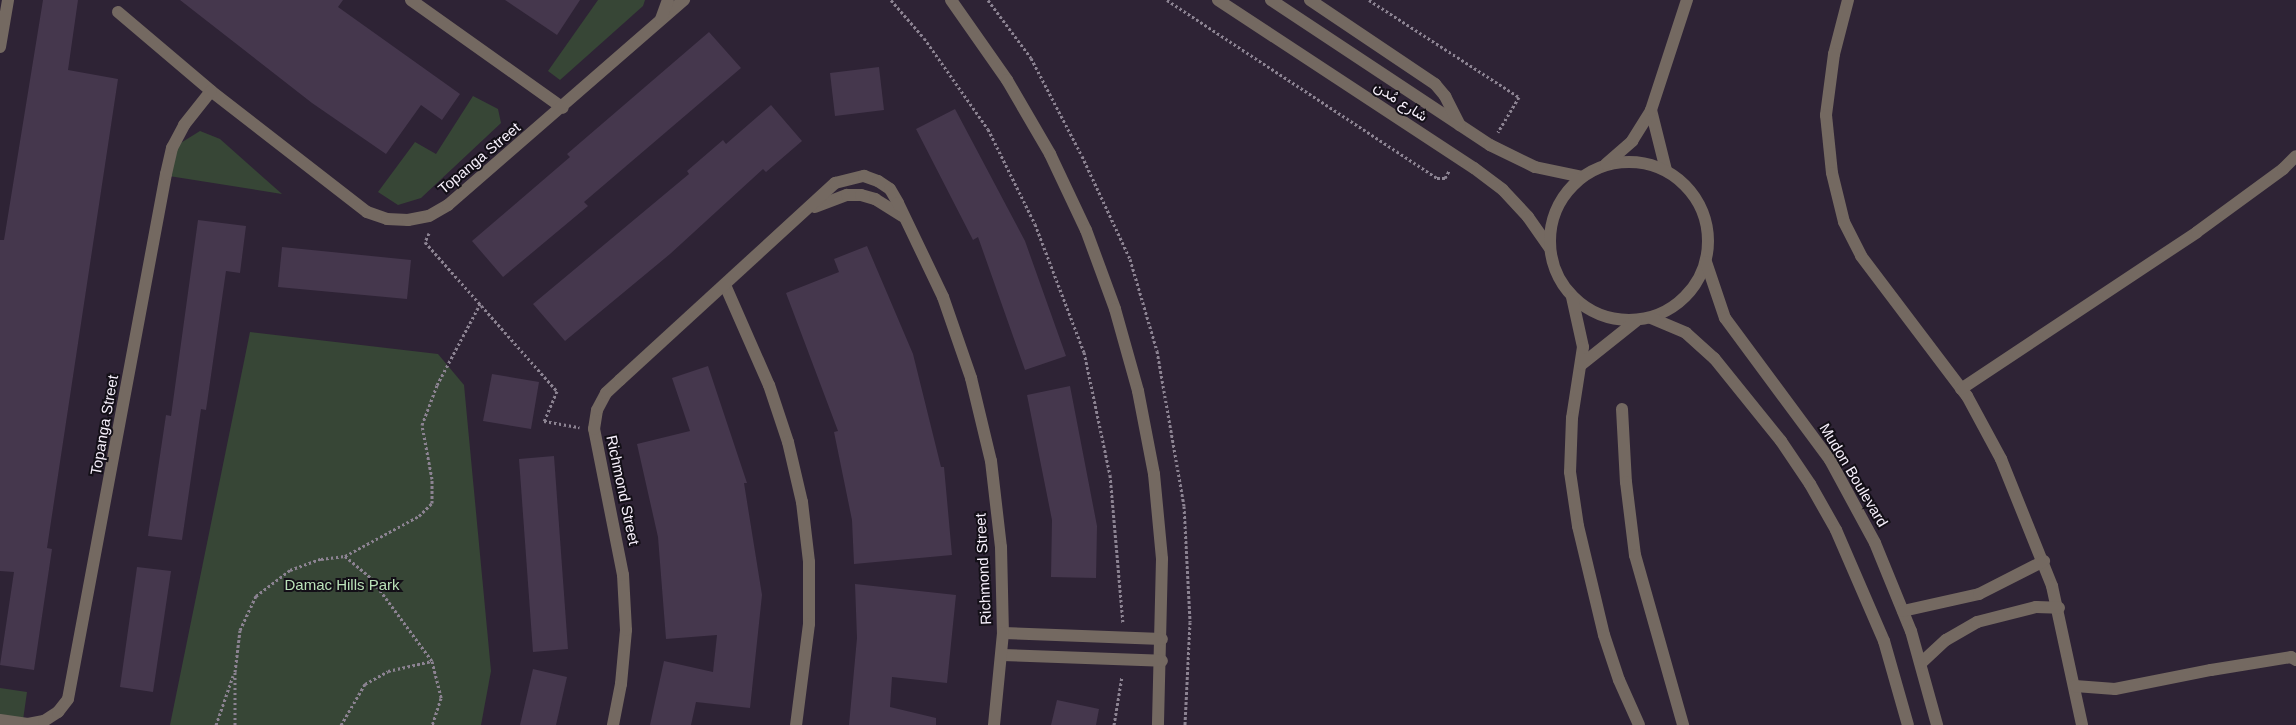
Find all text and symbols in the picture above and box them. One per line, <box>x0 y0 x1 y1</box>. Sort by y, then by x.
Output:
street label: شارع مُدن <box>1371 77 1431 125</box>
street label: Topanga Street <box>434 118 524 198</box>
street label: Topanga Street <box>86 373 122 477</box>
street label: Mudon Boulevard <box>1816 420 1892 530</box>
street label: Richmond Street <box>603 433 643 547</box>
street label: Richmond Street <box>971 513 995 625</box>
park label: Damac Hills Park <box>284 576 400 594</box>

